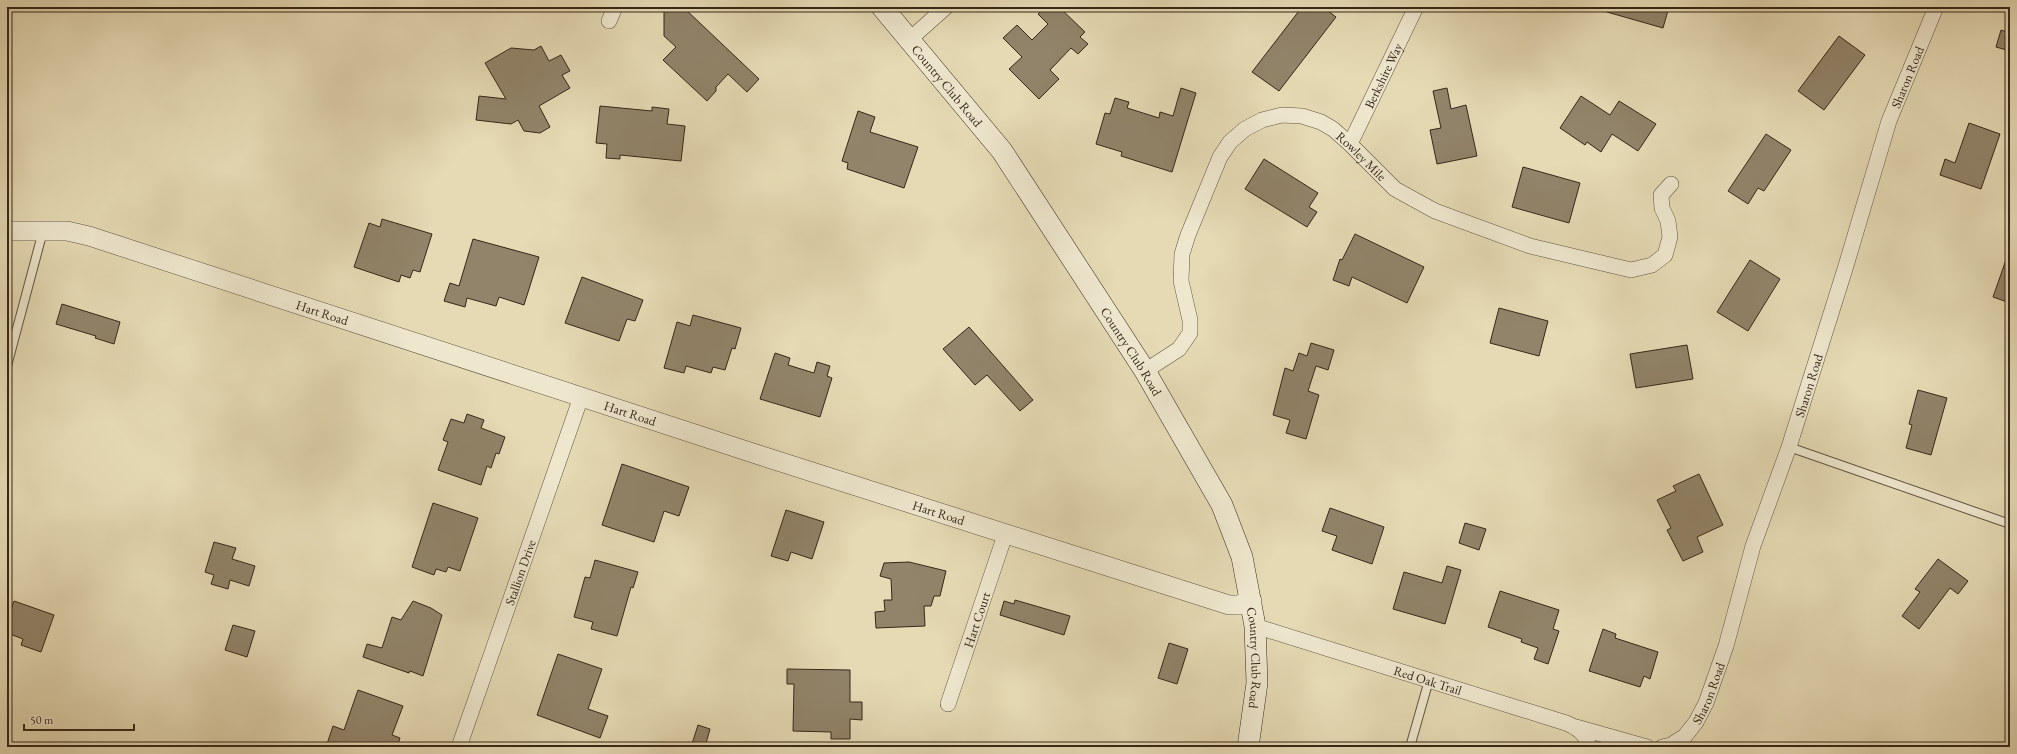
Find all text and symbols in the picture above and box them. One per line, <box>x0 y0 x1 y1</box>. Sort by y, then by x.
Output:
street label: Berkshire Way <box>1360 40 1406 111</box>
street label: Country Club Road <box>908 41 987 130</box>
street label: Sharon Road <box>1887 43 1928 111</box>
street label: Rowley Mile <box>1333 127 1390 184</box>
street label: Hart Road <box>294 296 351 329</box>
street label: Country Club Road <box>1097 304 1166 399</box>
street label: Sharon Road <box>1790 351 1826 419</box>
street label: Hart Road <box>602 396 659 430</box>
street label: Hart Road <box>910 496 967 529</box>
street label: Stallion Drive <box>501 537 539 607</box>
street label: Hart Court <box>959 590 994 650</box>
street label: Country Club Road <box>1243 605 1266 710</box>
street label: Sharon Road <box>1688 660 1728 727</box>
street label: Red Oak Trail <box>1392 661 1464 699</box>
scale bar <box>24 706 134 732</box>
text: 50 m <box>30 712 54 728</box>

